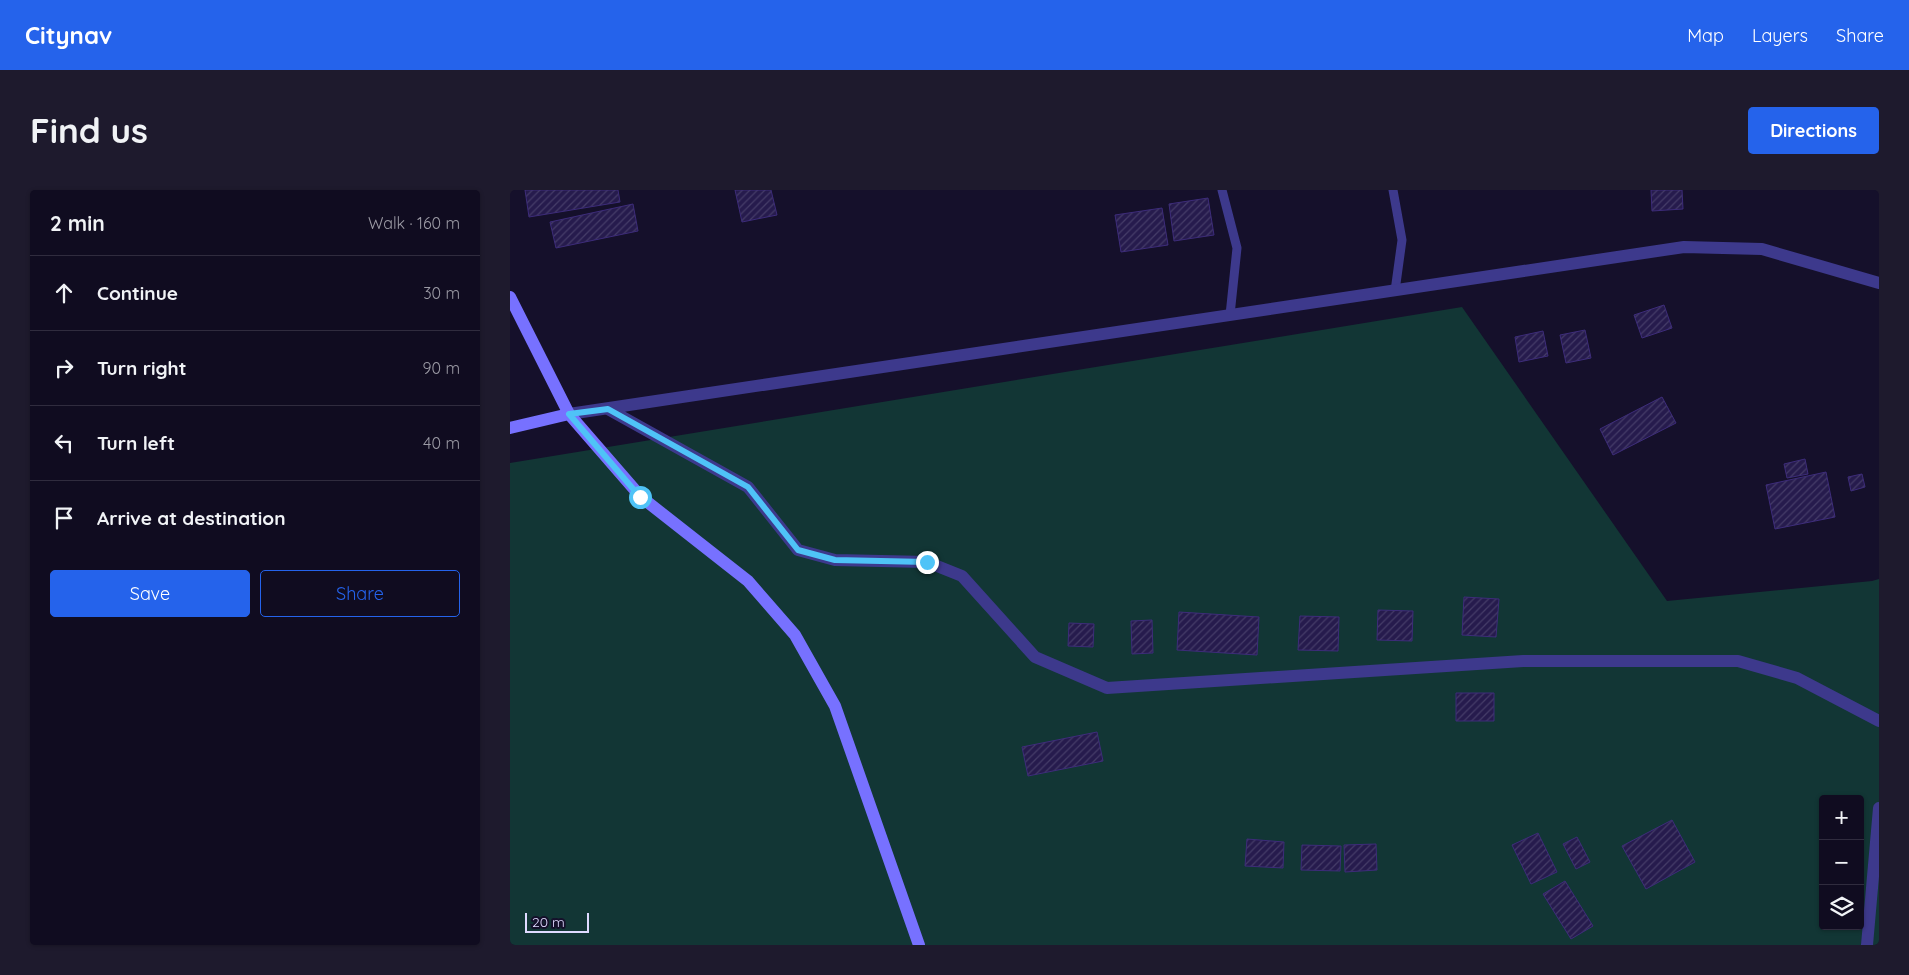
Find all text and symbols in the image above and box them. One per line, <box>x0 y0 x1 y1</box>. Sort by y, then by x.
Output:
text: Citynav <box>25 20 112 50</box>
text: Map <box>1687 24 1724 47</box>
text: Layers <box>1752 24 1808 47</box>
text: Share <box>1836 24 1884 47</box>
button: Directions <box>1748 107 1879 154</box>
text: Find us <box>30 108 148 152</box>
text: 2 min <box>50 210 105 236</box>
text: Walk · 160 m <box>368 213 460 233</box>
icon: ahead <box>50 279 78 307</box>
text: Continue <box>97 281 178 305</box>
text: 30 m <box>423 283 460 303</box>
icon: right <box>50 354 78 382</box>
text: Turn right <box>97 356 186 380</box>
text: 90 m <box>423 358 460 378</box>
icon: left <box>50 429 78 457</box>
text: Turn left <box>97 431 175 455</box>
text: 40 m <box>423 433 460 453</box>
route start <box>629 486 652 509</box>
icon: arrive <box>50 504 78 532</box>
text: Arrive at destination <box>97 506 286 530</box>
route end <box>916 551 939 574</box>
button: Save <box>50 570 250 617</box>
button: Share <box>260 570 460 617</box>
map controls <box>1819 795 1864 930</box>
button: + <box>1819 795 1864 840</box>
button: − <box>1819 840 1864 885</box>
button: layers <box>1819 885 1864 930</box>
scale bar <box>525 910 589 933</box>
text: 20 m <box>532 913 565 931</box>

